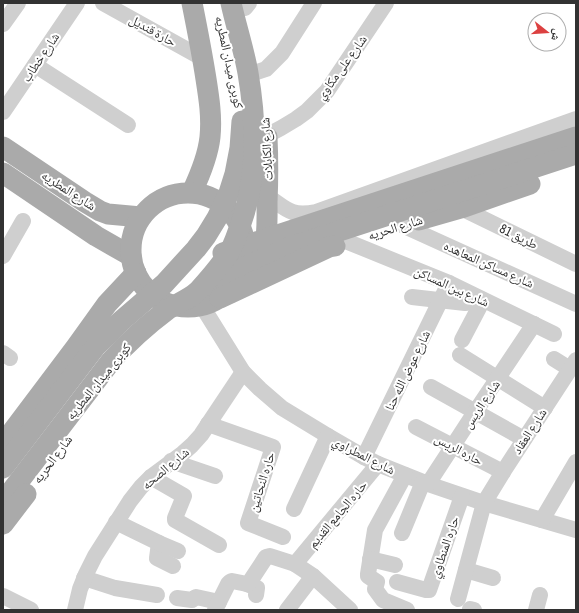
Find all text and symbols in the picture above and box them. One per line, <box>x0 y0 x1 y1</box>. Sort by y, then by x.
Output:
street label: حارة قنديل <box>126 11 179 50</box>
north arrow <box>527 12 567 52</box>
street label: كوبرى ميدان المطريه <box>211 14 247 111</box>
text: ش <box>547 27 564 43</box>
street label: شارع خطاب <box>18 30 64 86</box>
street label: شارع على مكاوي <box>313 32 373 104</box>
street label: شارع الكابلات <box>257 117 278 181</box>
street label: شارع المطريه <box>38 167 99 215</box>
street label: شارع الحريه <box>366 212 425 245</box>
street label: طريق 81 <box>497 221 540 253</box>
street label: شارع مساكن المعاهده <box>441 238 536 293</box>
street label: شارع بين المساكن <box>411 263 492 311</box>
street label: شارع عوض الله حنا <box>382 328 435 414</box>
street label: كوبرى ميدان المطريه <box>63 339 135 423</box>
street label: شارع الريس <box>460 377 505 433</box>
street label: شارع العقاد <box>509 406 551 458</box>
street label: حاره الريس <box>432 431 485 469</box>
street label: شارع الحريه <box>29 432 77 488</box>
street label: شارع المطراوي <box>328 433 398 481</box>
street label: شارع الصحه <box>139 444 193 494</box>
street label: حاره النحاتين <box>245 450 279 514</box>
street label: حاره الجامع القديم <box>305 477 372 553</box>
street label: حاره المنطاوي <box>427 514 465 581</box>

